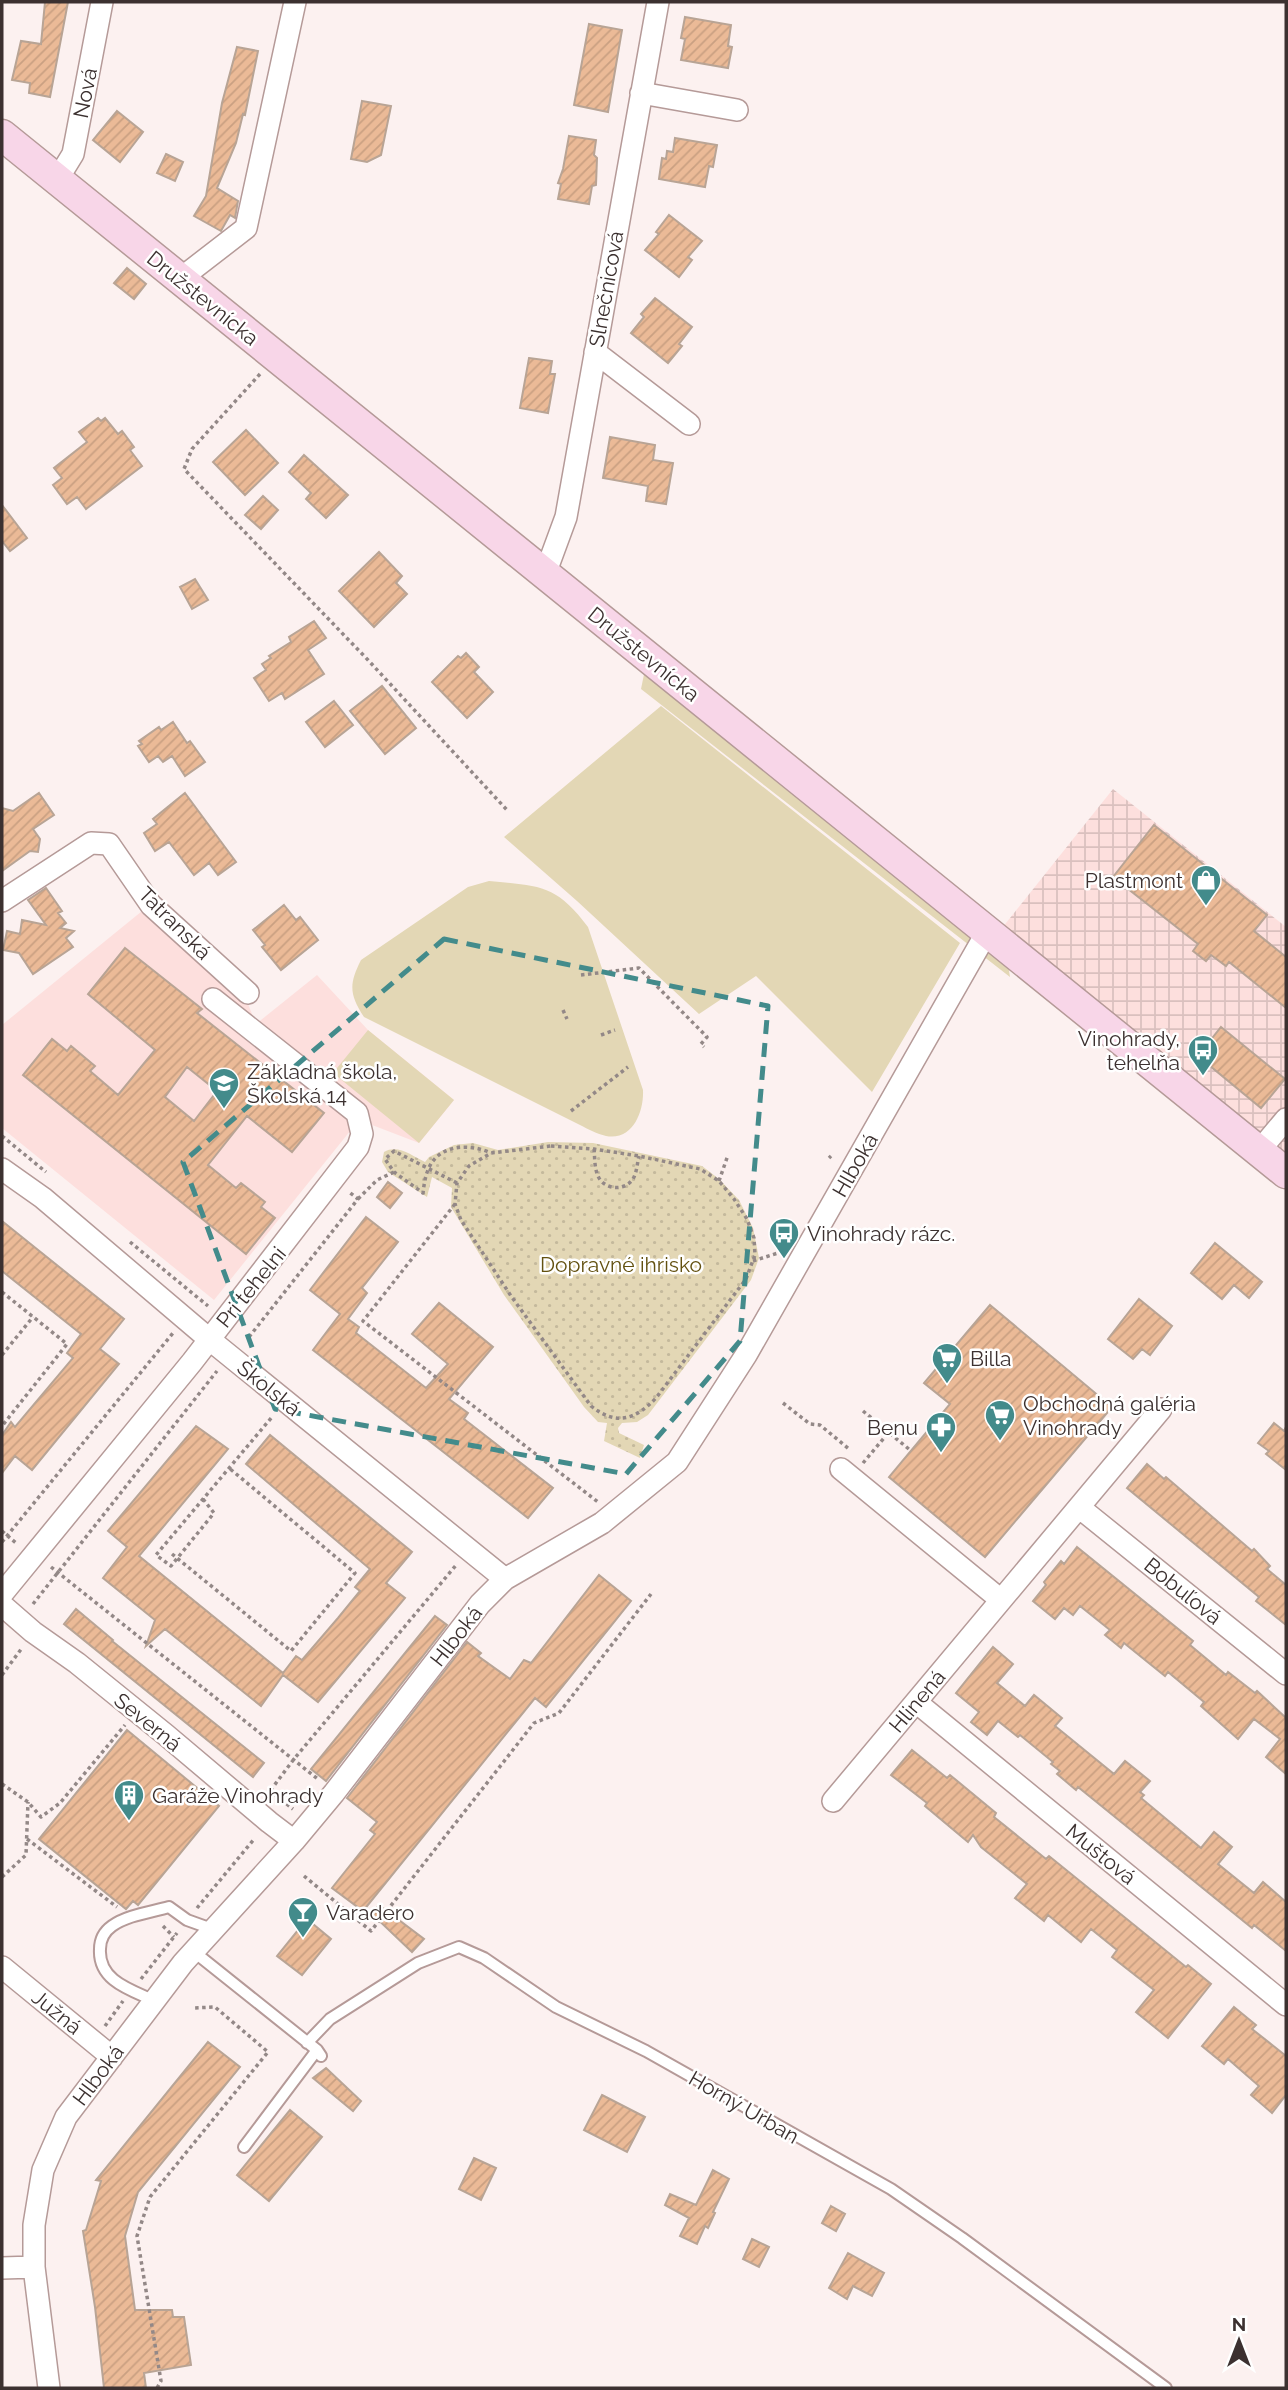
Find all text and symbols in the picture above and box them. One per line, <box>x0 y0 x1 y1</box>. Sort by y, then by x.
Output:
street label: Nová <box>68 66 102 120</box>
street label: Slnečnicová <box>584 229 628 349</box>
street label: Družstevnícka <box>142 245 264 351</box>
street label: Družstevnícka <box>583 601 705 707</box>
shop icon: Plastmont <box>1189 863 1223 907</box>
place label: Plastmont <box>1085 868 1183 893</box>
street label: Tatranská <box>133 881 217 965</box>
place label: Vinohrady, tehelňa <box>1078 1026 1180 1075</box>
bus stop icon: Vinohrady, tehelňa <box>1186 1033 1220 1077</box>
place label: Základná škola, Školská 14 <box>247 1059 397 1108</box>
school or university icon: Základná škola, Školská 14 <box>207 1066 241 1110</box>
street label: Hlboká <box>827 1129 883 1201</box>
bus stop icon: Vinohrady rázc. <box>767 1216 801 1260</box>
place label: Vinohrady rázc. <box>807 1221 955 1246</box>
street label: Pri tehelni <box>211 1242 291 1332</box>
park label: Dopravné ihrisko <box>540 1252 702 1277</box>
supermarket icon: Billa <box>930 1341 964 1385</box>
place label: Billa <box>970 1346 1011 1371</box>
street label: Školská <box>232 1355 306 1421</box>
place label: Obchodná galéria Vinohrady <box>1023 1391 1196 1440</box>
supermarket icon: Obchodná galéria Vinohrady <box>983 1398 1017 1442</box>
pharmacy icon: Benu <box>924 1410 958 1454</box>
place label: Benu <box>867 1415 918 1440</box>
street label: Bobuľová <box>1139 1552 1227 1630</box>
street label: Hlboká <box>425 1601 487 1671</box>
street label: Hlinená <box>884 1665 950 1737</box>
street label: Severná <box>109 1687 187 1757</box>
building icon: Garáže Vinohrady <box>112 1778 146 1822</box>
place label: Garáže Vinohrady <box>152 1783 323 1808</box>
street label: Muštová <box>1061 1818 1141 1890</box>
bar icon: Varadero <box>286 1895 320 1939</box>
place label: Varadero <box>326 1900 414 1925</box>
street label: Južná <box>27 1985 87 2039</box>
street label: Hlboká <box>67 2040 129 2110</box>
street label: Horný Urban <box>684 2065 804 2149</box>
north arrow <box>1204 2306 1274 2376</box>
text: N <box>1232 2313 1246 2335</box>

